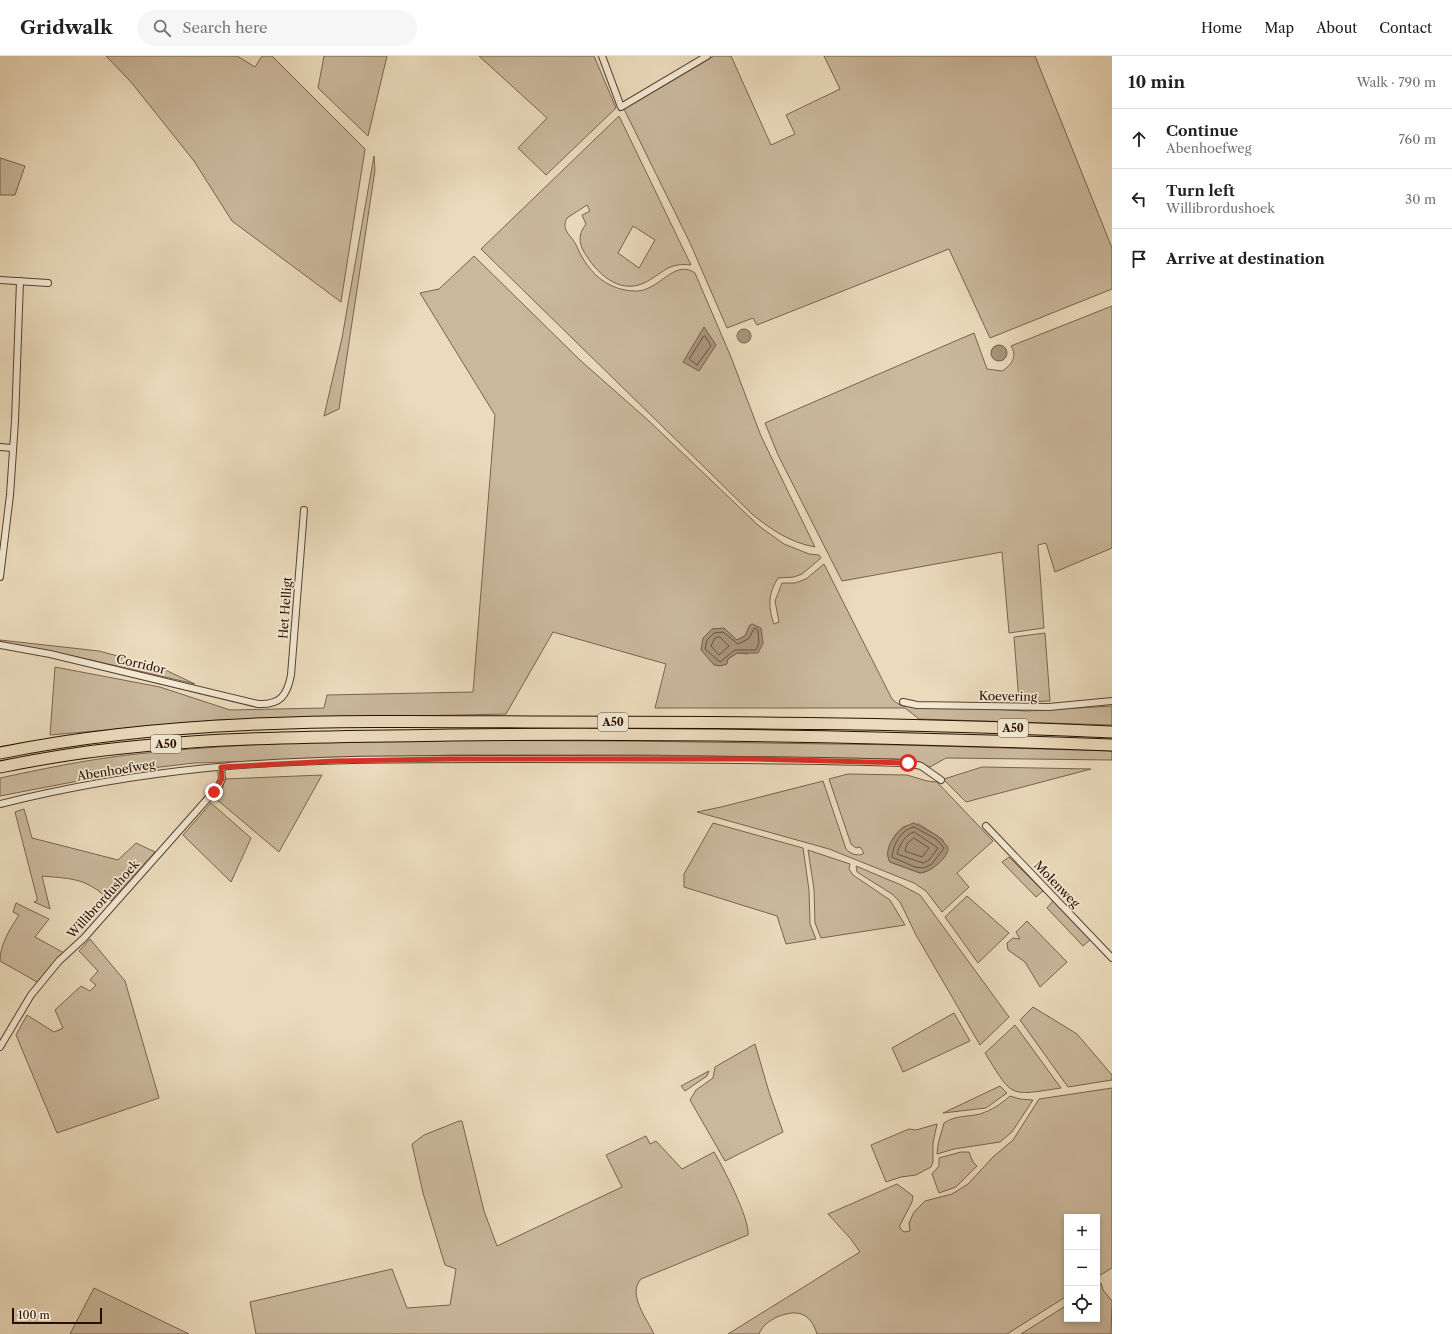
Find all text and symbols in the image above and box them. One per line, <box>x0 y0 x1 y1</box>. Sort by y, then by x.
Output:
search box <box>137 10 417 46</box>
text: Gridwalk <box>20 16 113 39</box>
icon: search <box>151 17 173 39</box>
text: Search here <box>183 18 268 37</box>
text: Home <box>1201 19 1242 37</box>
text: Map <box>1264 19 1294 37</box>
text: About <box>1316 19 1357 37</box>
text: Contact <box>1379 19 1432 37</box>
text: 10 min <box>1128 72 1185 92</box>
text: Walk · 790 m <box>1357 74 1436 90</box>
text: Continue <box>1166 121 1238 140</box>
icon: ahead <box>1128 128 1150 150</box>
text: 760 m <box>1398 131 1436 147</box>
text: Abenhoefweg <box>1166 140 1252 156</box>
text: Turn left <box>1166 181 1235 200</box>
icon: left <box>1128 188 1150 210</box>
text: 30 m <box>1405 191 1436 207</box>
text: Willibrordushoek <box>1166 200 1275 216</box>
icon: arrive <box>1128 248 1150 270</box>
text: Arrive at destination <box>1166 249 1325 268</box>
street label: Het Helligt <box>275 576 295 640</box>
street label: Corridor <box>115 651 167 677</box>
street label: Koevering <box>979 688 1038 704</box>
road number: A50 <box>598 713 628 731</box>
road number: A50 <box>998 719 1028 737</box>
road number: A50 <box>151 735 181 753</box>
route start <box>899 754 917 772</box>
street label: Abenhoefweg <box>75 756 157 784</box>
route end <box>205 783 223 801</box>
street label: Willibrordushoek <box>63 856 143 942</box>
street label: Molenweg <box>1031 857 1083 911</box>
map controls <box>1064 1214 1100 1322</box>
button: + <box>1064 1214 1100 1250</box>
button: − <box>1064 1250 1100 1286</box>
button: locate <box>1064 1286 1100 1322</box>
scale bar <box>12 1306 102 1325</box>
text: 100 m <box>18 1308 50 1322</box>

